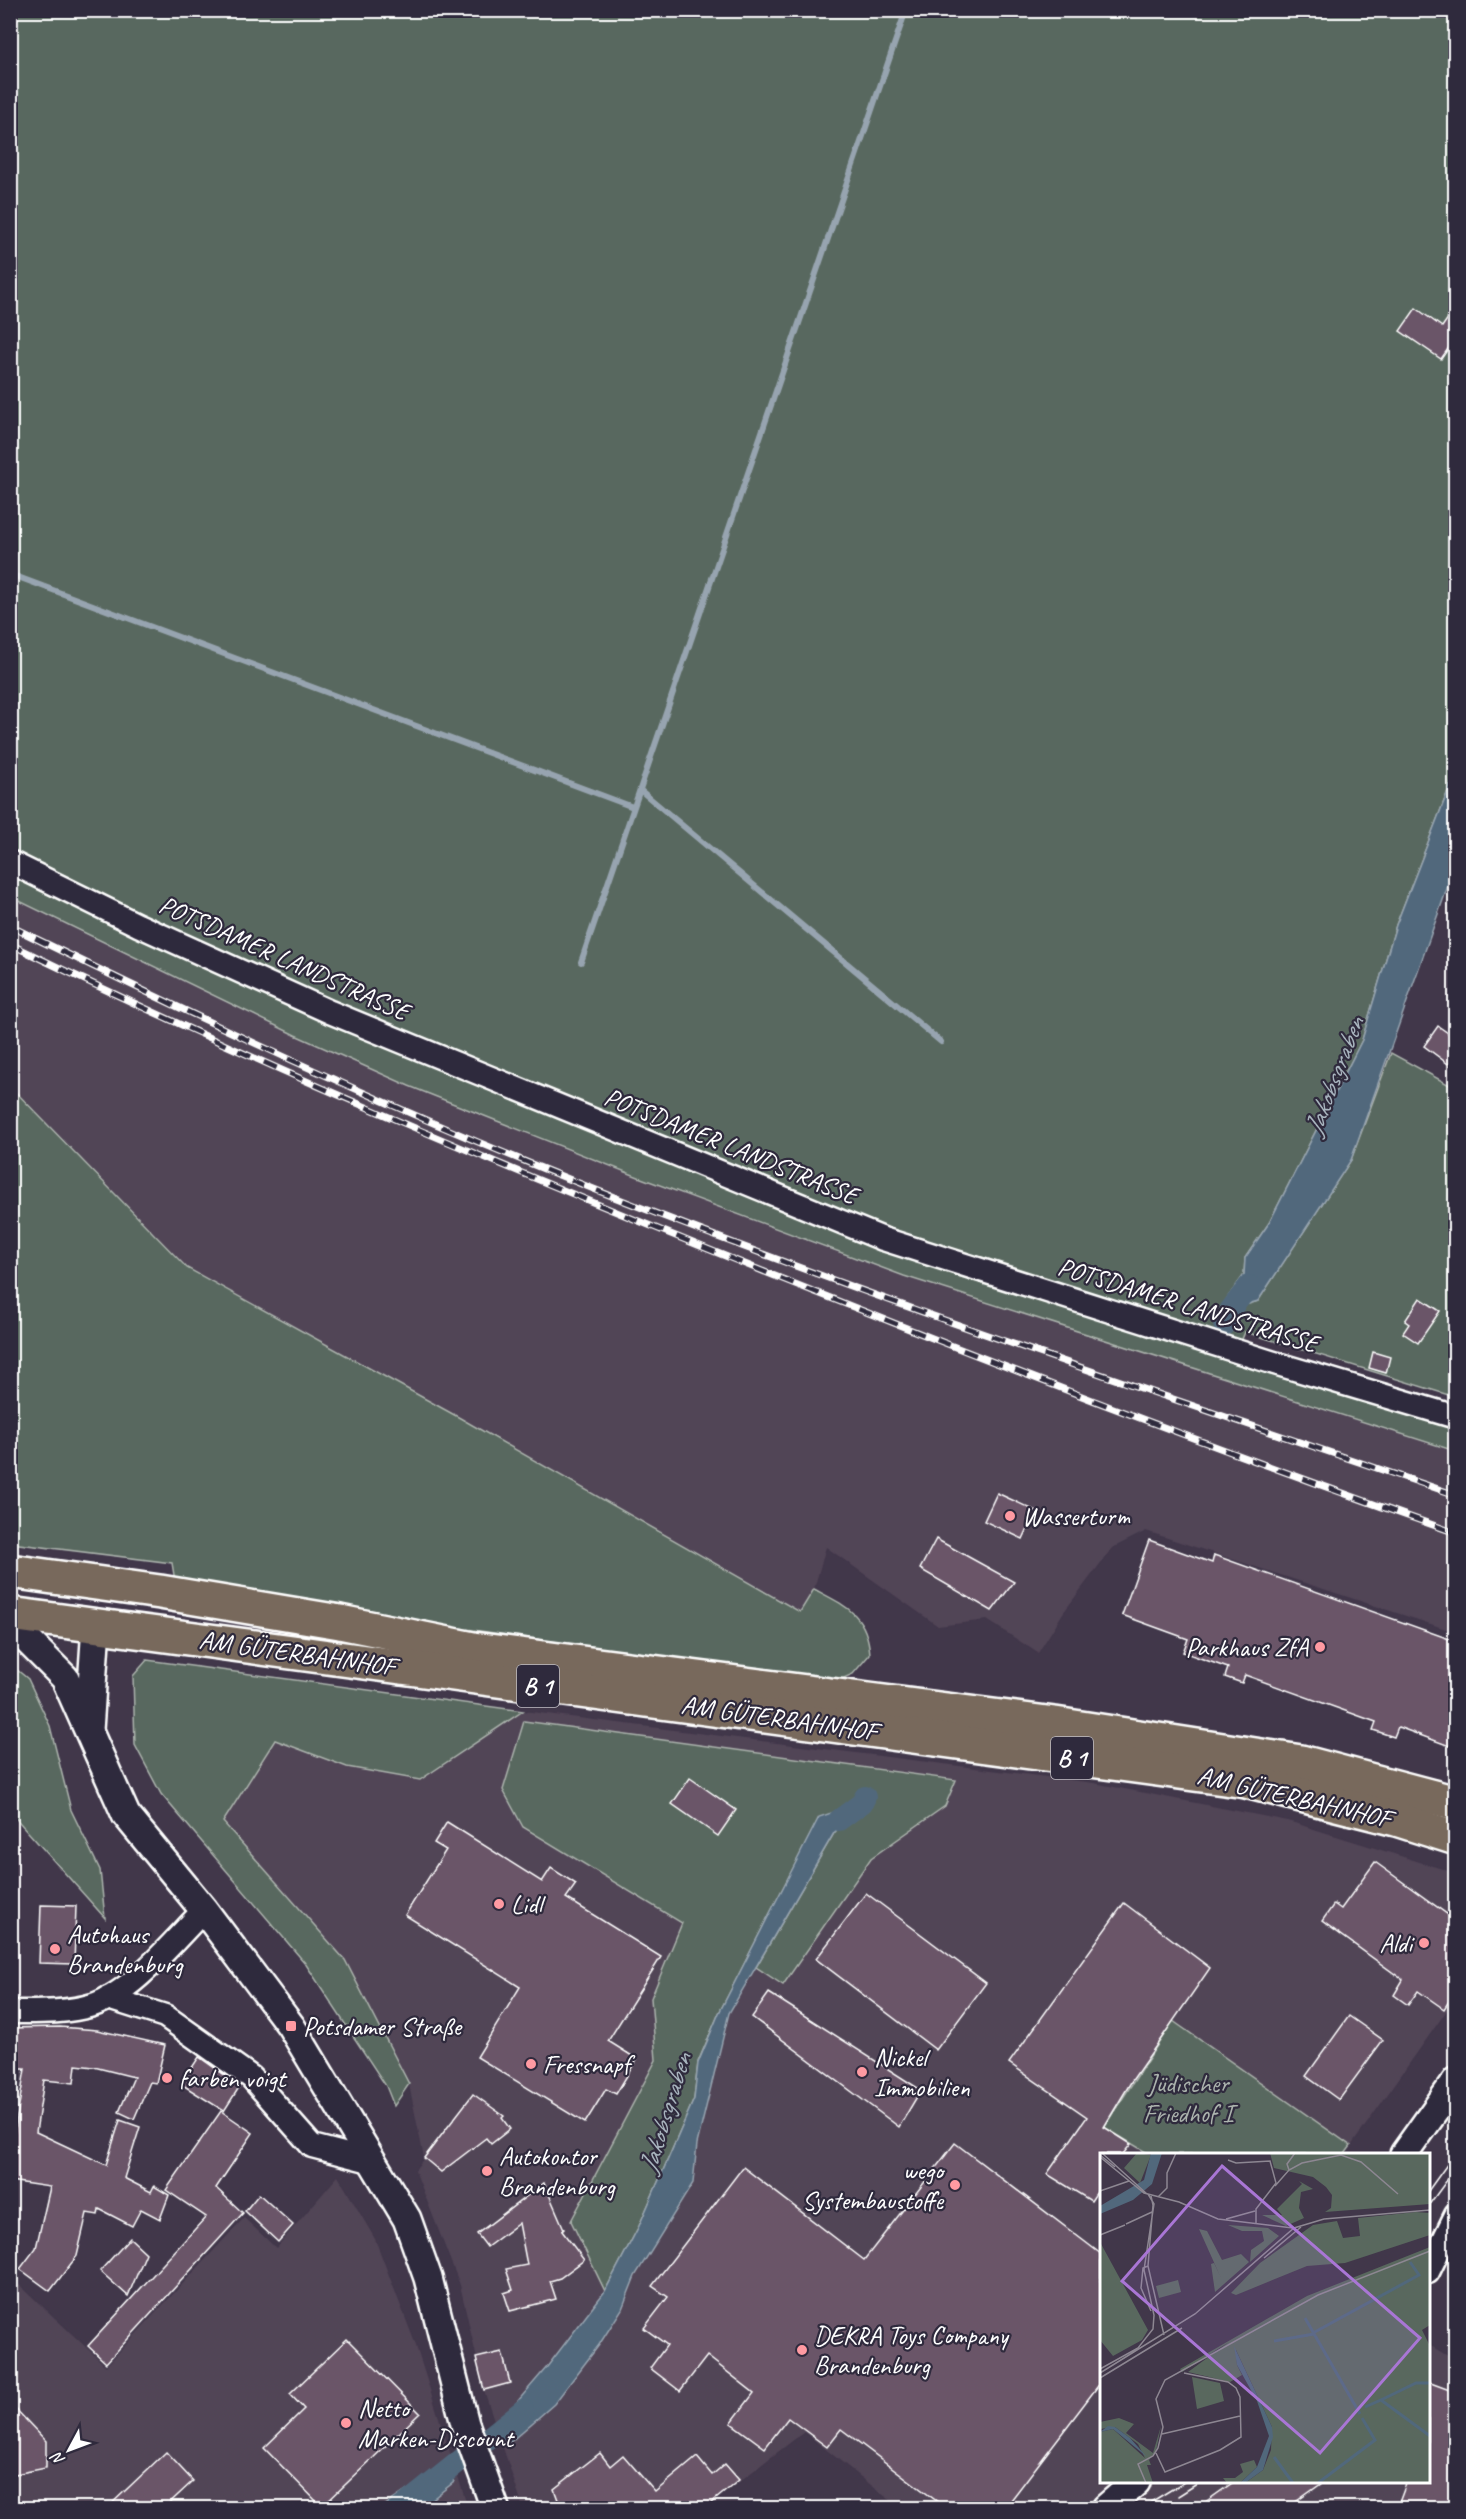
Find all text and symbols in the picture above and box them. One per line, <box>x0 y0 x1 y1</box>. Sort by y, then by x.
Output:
street label: POTSDAMER LANDSTRASSE <box>154 888 418 1030</box>
water label: Jakobsgraben <box>1295 1011 1373 1141</box>
street label: POTSDAMER LANDSTRASSE <box>600 1080 866 1213</box>
street label: POTSDAMER LANDSTRASSE <box>1054 1250 1326 1361</box>
place label: Wasserturm <box>1022 1500 1131 1533</box>
marker: Wasserturm <box>1003 1509 1017 1523</box>
street label: AM GÜTERBAHNHOF <box>197 1623 402 1684</box>
place label: Parkhaus ZfA <box>1186 1631 1310 1664</box>
marker: Parkhaus ZfA <box>1313 1640 1327 1654</box>
road number: B 1 <box>517 1665 559 1707</box>
street label: AM GÜTERBAHNHOF <box>679 1688 884 1749</box>
road number: B 1 <box>1051 1737 1093 1779</box>
street label: AM GÜTERBAHNHOF <box>1194 1759 1399 1836</box>
place label: Lidl <box>511 1888 546 1921</box>
marker: Lidl <box>492 1897 506 1911</box>
place label: Autohaus Brandenburg <box>67 1918 184 1981</box>
place label: Aldi <box>1379 1927 1415 1960</box>
marker: Aldi <box>1417 1936 1431 1950</box>
marker: Autohaus Brandenburg <box>48 1942 62 1956</box>
place label: Potsdamer Straße <box>303 2010 463 2043</box>
marker: Potsdamer Straße <box>284 2019 298 2033</box>
place label: Nickel Immobilien <box>874 2041 970 2104</box>
water label: Jakobsgraben <box>630 2047 700 2179</box>
place label: Fressnapf <box>543 2048 636 2081</box>
marker: Fressnapf <box>524 2057 538 2071</box>
place label: farben voigt <box>179 2062 288 2095</box>
marker: Nickel Immobilien <box>855 2065 869 2079</box>
park label: Jüdischer Friedhof I <box>1143 2067 1238 2130</box>
marker: farben voigt <box>160 2071 174 2085</box>
place label: Autokontor Brandenburg <box>499 2140 616 2203</box>
inset map <box>1100 2153 1430 2483</box>
place label: wego Systembaustoffe <box>802 2154 946 2217</box>
marker: Autokontor Brandenburg <box>480 2164 494 2178</box>
marker: wego Systembaustoffe <box>948 2178 962 2192</box>
place label: DEKRA Toys Company Brandenburg <box>814 2319 1010 2382</box>
marker: DEKRA Toys Company Brandenburg <box>795 2343 809 2357</box>
place label: Netto Marken-Discount <box>358 2392 515 2455</box>
marker: Netto Marken-Discount <box>339 2416 353 2430</box>
north arrow <box>39 2420 99 2480</box>
text: N <box>46 2447 69 2469</box>

